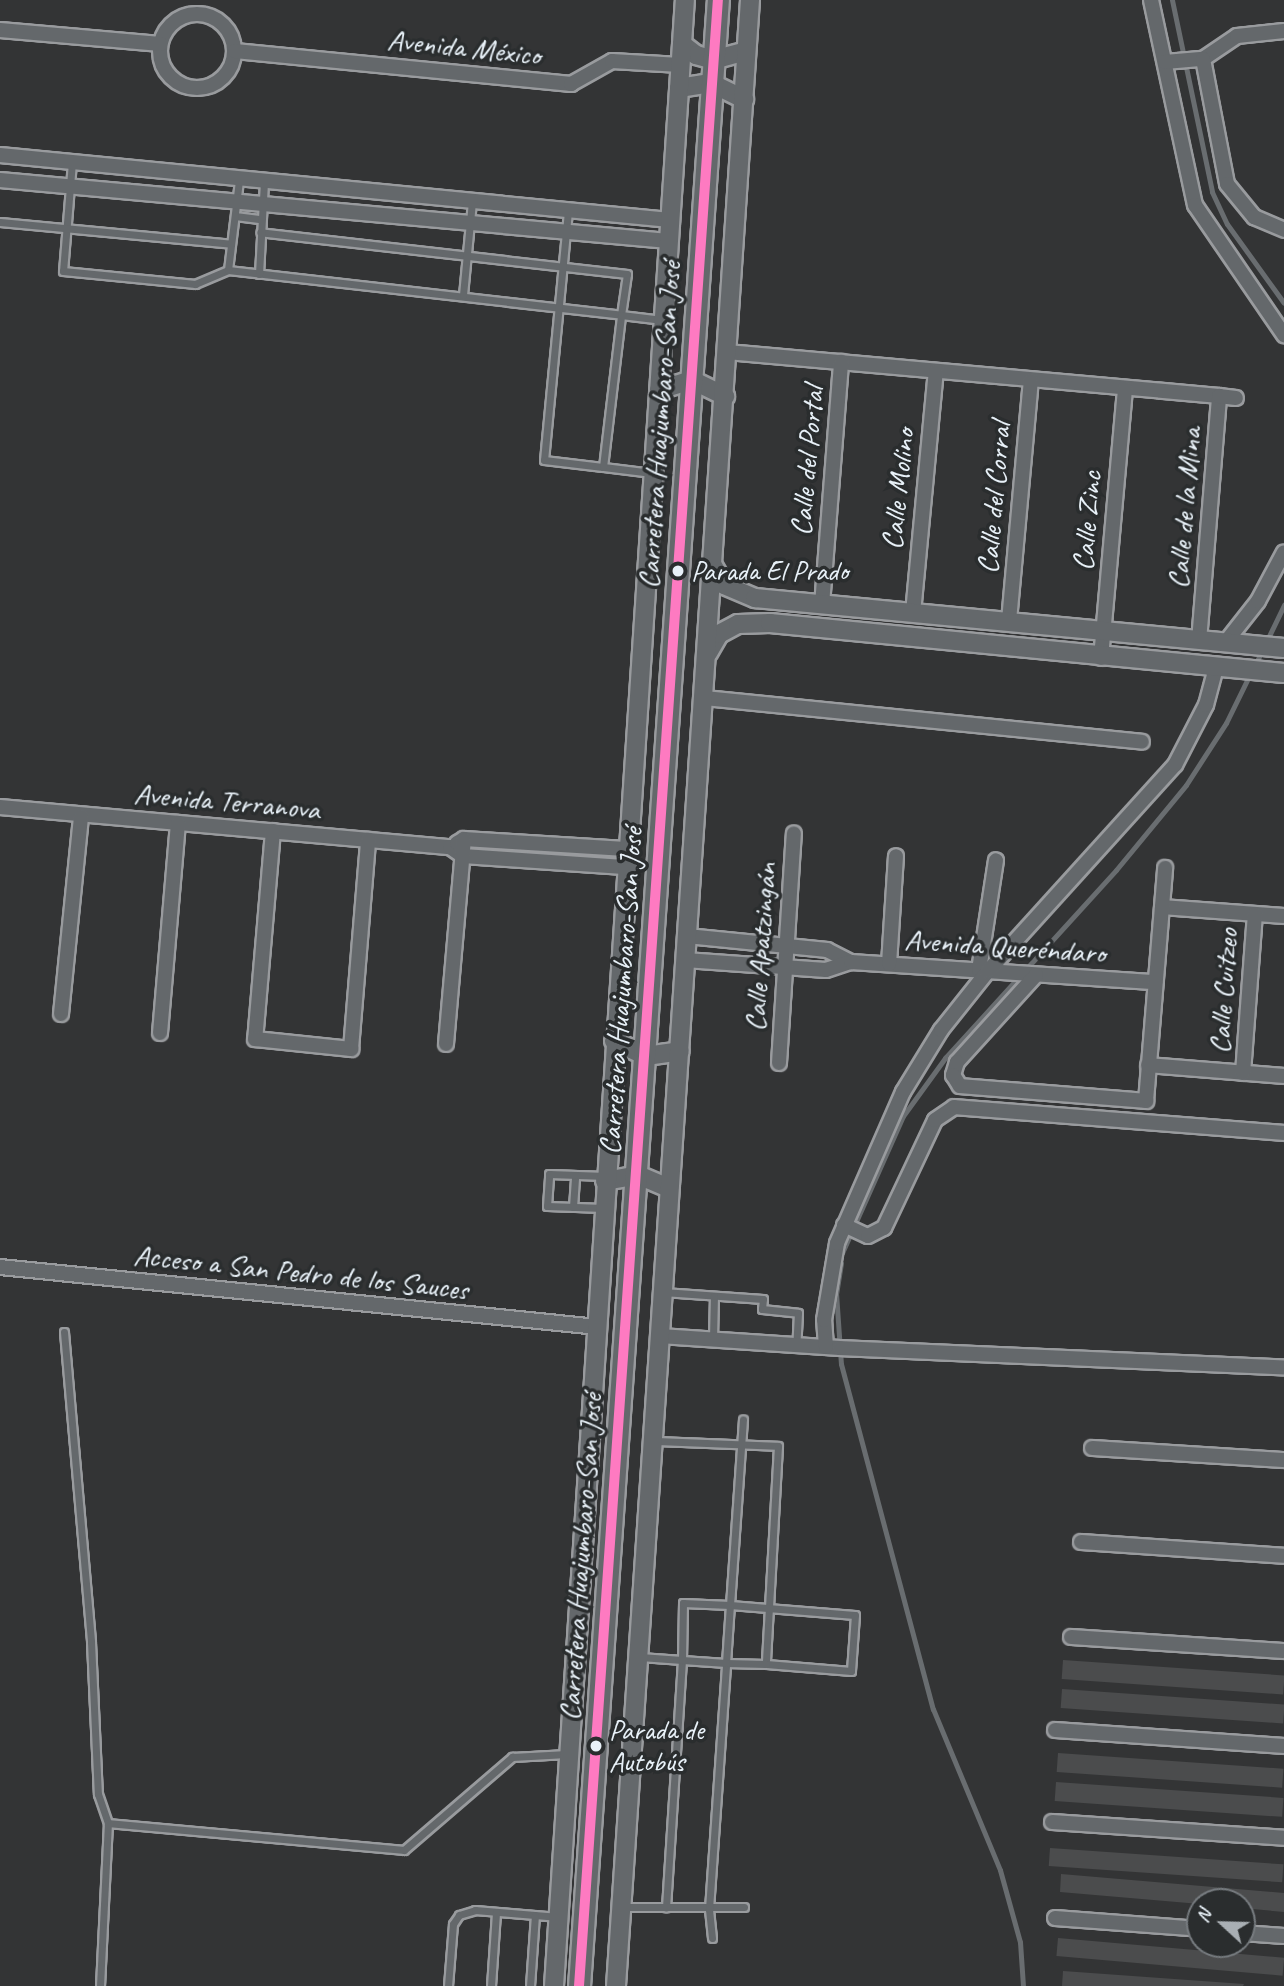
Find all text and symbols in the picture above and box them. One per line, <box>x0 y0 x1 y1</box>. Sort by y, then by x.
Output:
street label: Avenida México <box>386 21 542 73</box>
street label: Carretera Huajumbaro-San José <box>630 259 688 591</box>
street label: Calle del Portal <box>783 385 831 537</box>
street label: Calle del Corral <box>969 421 1019 575</box>
street label: Calle de la Mina <box>1159 426 1209 590</box>
street label: Calle Molino <box>874 427 922 551</box>
street label: Calle Zinc <box>1065 470 1109 572</box>
place label: Parada El Prado <box>691 554 848 588</box>
marker: Parada El Prado <box>671 564 685 578</box>
street label: Avenida Terranova <box>133 775 321 827</box>
street label: Carretera Huajumbaro-San José <box>592 825 650 1157</box>
street label: Calle Apatzingán <box>736 861 784 1033</box>
street label: Avenida Queréndaro <box>903 921 1107 971</box>
street label: Calle Cuitzeo <box>1201 928 1245 1054</box>
street label: Acceso a San Pedro de los Sauces <box>131 1236 471 1308</box>
street label: Carretera Huajumbaro-San José <box>551 1391 609 1723</box>
place label: Parada de Autobús <box>609 1713 704 1779</box>
marker: Parada de Autobús <box>589 1739 603 1753</box>
north arrow <box>1186 1888 1256 1958</box>
text: N <box>1190 1906 1217 1926</box>

